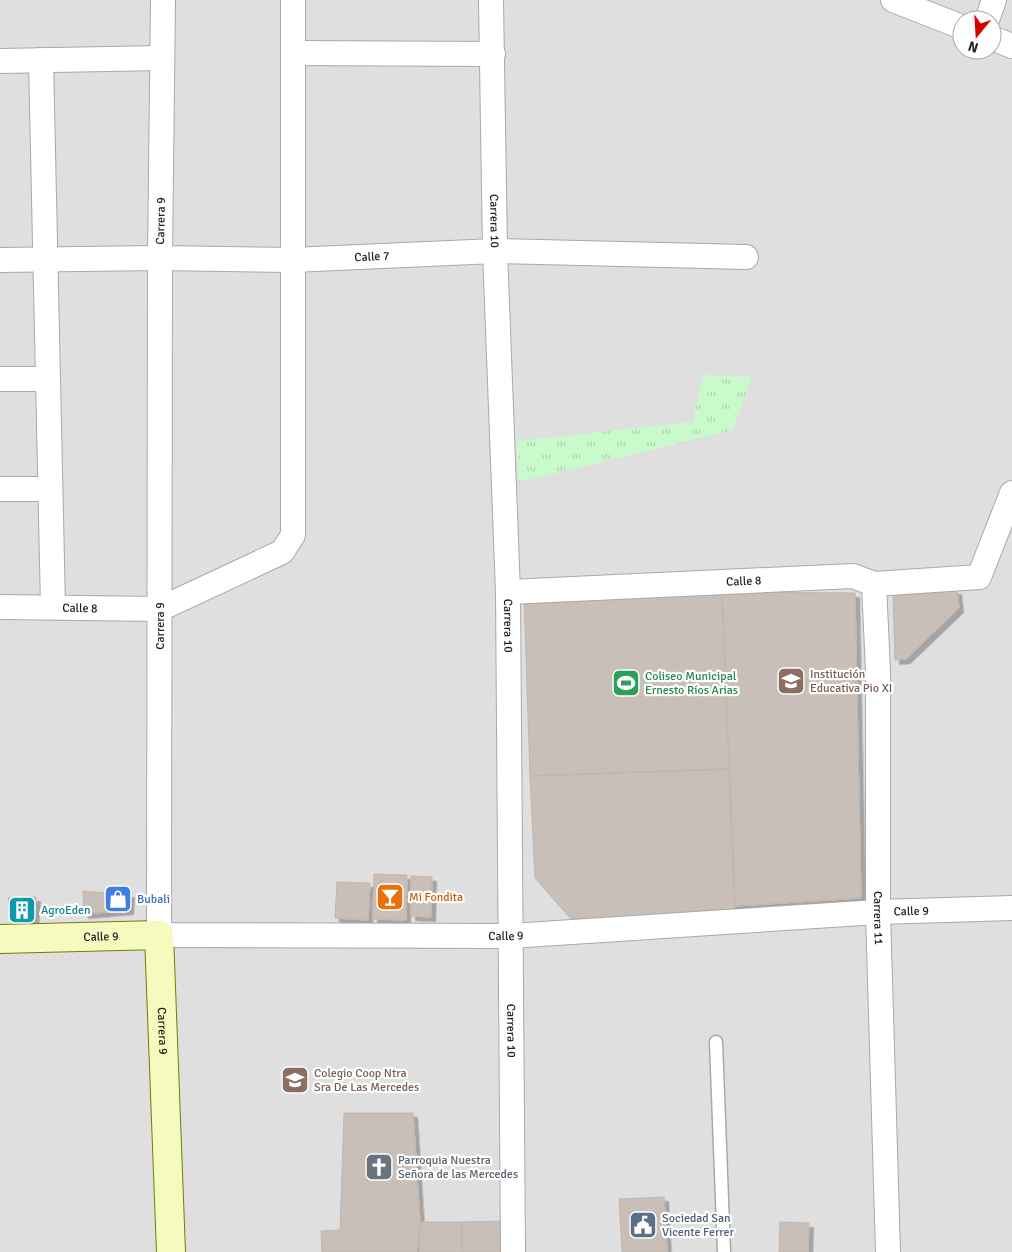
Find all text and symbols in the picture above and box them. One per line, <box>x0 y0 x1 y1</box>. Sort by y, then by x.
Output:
north arrow <box>952 10 1002 60</box>
text: N <box>966 37 980 56</box>
street label: Carrera 10 <box>487 194 502 248</box>
street label: Carrera 9 <box>153 197 169 245</box>
street label: Calle 7 <box>354 248 390 265</box>
street label: Calle 8 <box>726 573 762 589</box>
street label: Carrera 10 <box>501 599 516 653</box>
street label: Calle 8 <box>62 600 98 616</box>
street label: Carrera 9 <box>153 602 168 650</box>
school or university icon: Institución Educativa Pio XI <box>776 666 806 696</box>
place label: Institución Educativa Pio XI <box>810 667 892 696</box>
sports icon: Coliseo Municipal Ernesto Ríos Arias <box>611 668 641 698</box>
place label: Coliseo Municipal Ernesto Ríos Arias <box>645 669 738 698</box>
bar icon: Mi Fondita <box>375 882 405 912</box>
shop icon: Bubali <box>103 884 133 914</box>
place label: Mi Fondita <box>409 890 463 905</box>
street label: Carrera 11 <box>871 891 886 945</box>
place label: Bubali <box>137 892 170 907</box>
building icon: AgroEden <box>7 895 37 925</box>
place label: AgroEden <box>41 903 91 918</box>
street label: Calle 9 <box>893 903 929 919</box>
street label: Calle 9 <box>488 928 524 944</box>
street label: Calle 9 <box>83 929 119 944</box>
street label: Carrera 10 <box>504 1004 519 1058</box>
street label: Carrera 9 <box>154 1007 171 1055</box>
school or university icon: Colegio Coop Ntra Sra De Las Mercedes <box>280 1065 310 1095</box>
place label: Colegio Coop Ntra Sra De Las Mercedes <box>314 1066 419 1095</box>
church icon: Parroquia Nuestra Señora de las Mercedes <box>364 1152 394 1182</box>
place label: Parroquia Nuestra Señora de las Mercedes <box>398 1153 518 1182</box>
public building icon: Sociedad San Vicente Ferrer <box>628 1210 658 1240</box>
place label: Sociedad San Vicente Ferrer <box>662 1211 735 1240</box>

